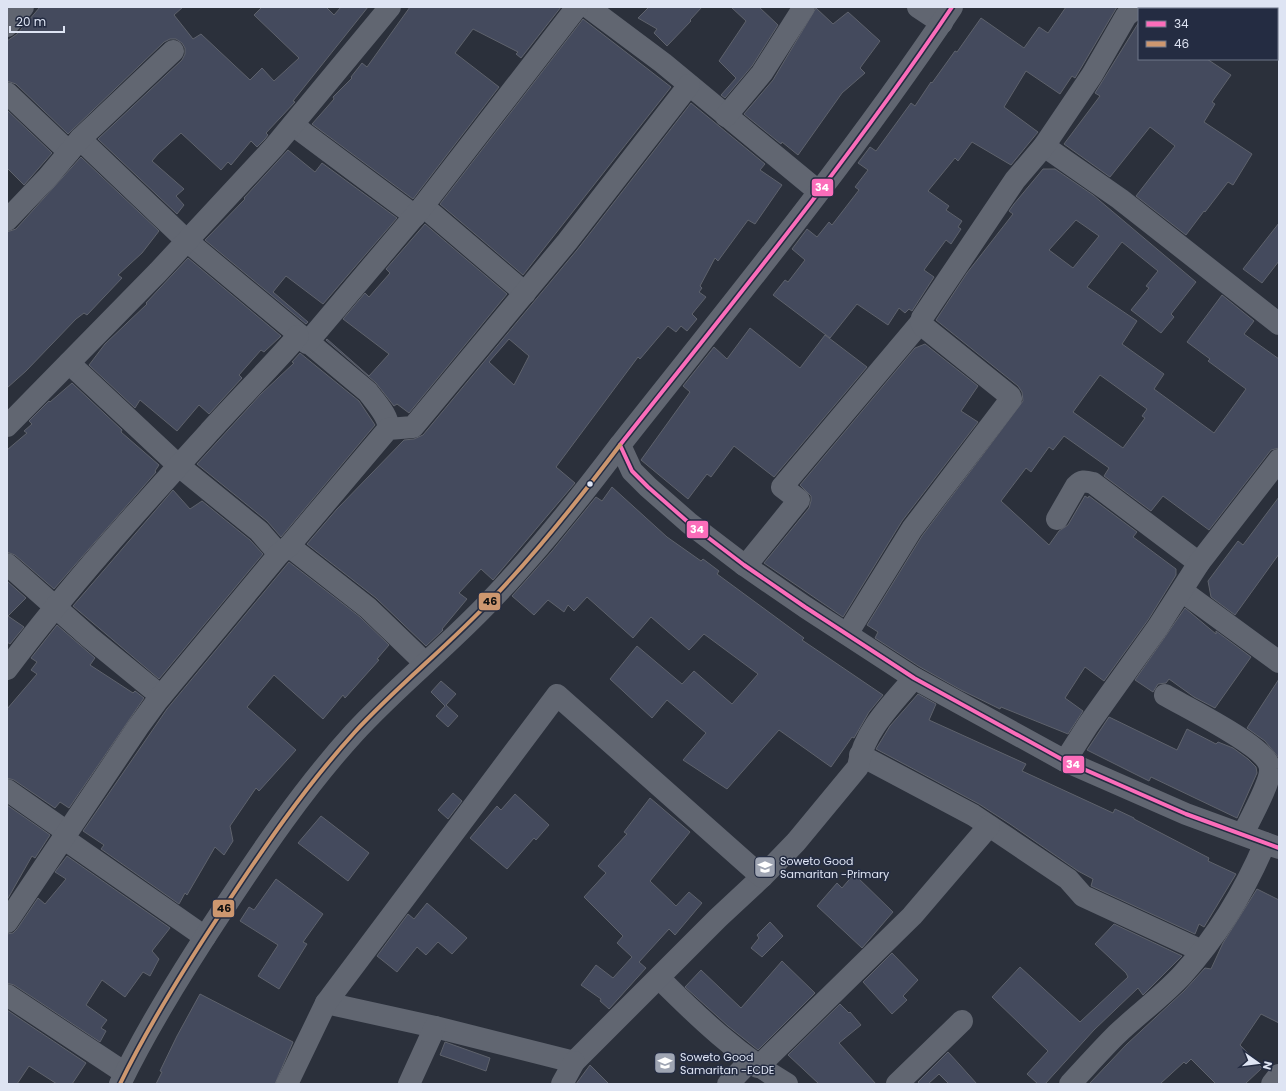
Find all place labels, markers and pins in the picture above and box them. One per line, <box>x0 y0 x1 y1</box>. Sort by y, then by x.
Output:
unlabelled marker <box>585 479 595 489</box>
place label: Soweto Good Samaritan -Primary <box>780 853 890 882</box>
school or university icon: Soweto Good Samaritan -Primary <box>752 854 778 880</box>
place label: Soweto Good Samaritan -ECDE <box>680 1049 775 1078</box>
school or university icon: Soweto Good Samaritan -ECDE <box>652 1050 678 1076</box>

